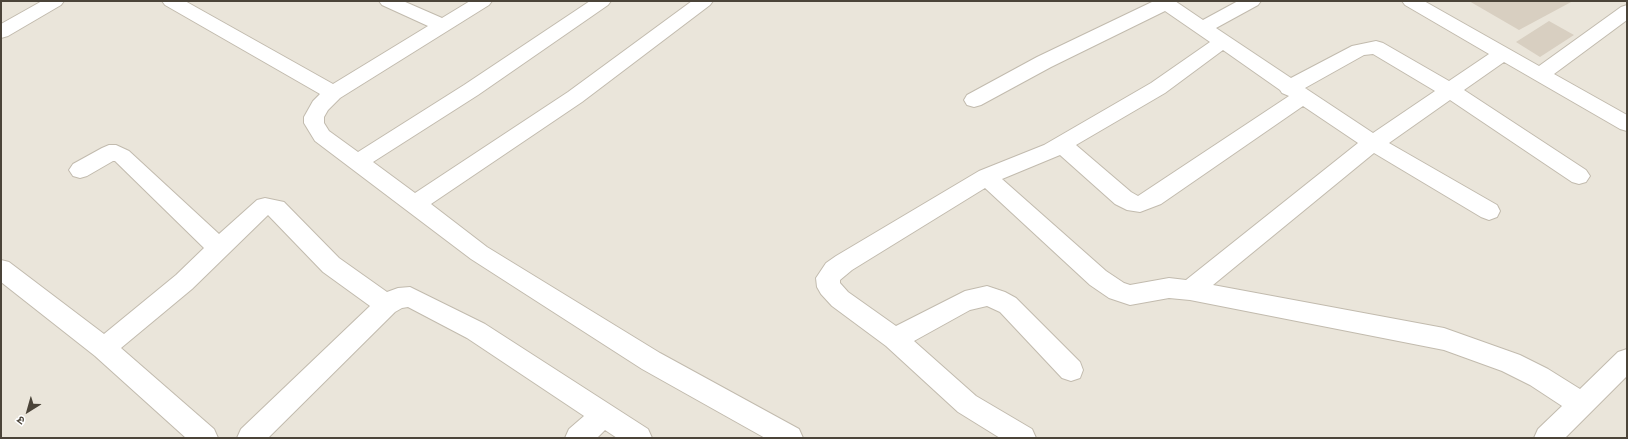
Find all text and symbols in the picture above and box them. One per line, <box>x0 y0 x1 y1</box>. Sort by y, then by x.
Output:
north arrow <box>8 391 48 431</box>
text: उ <box>14 413 28 428</box>

